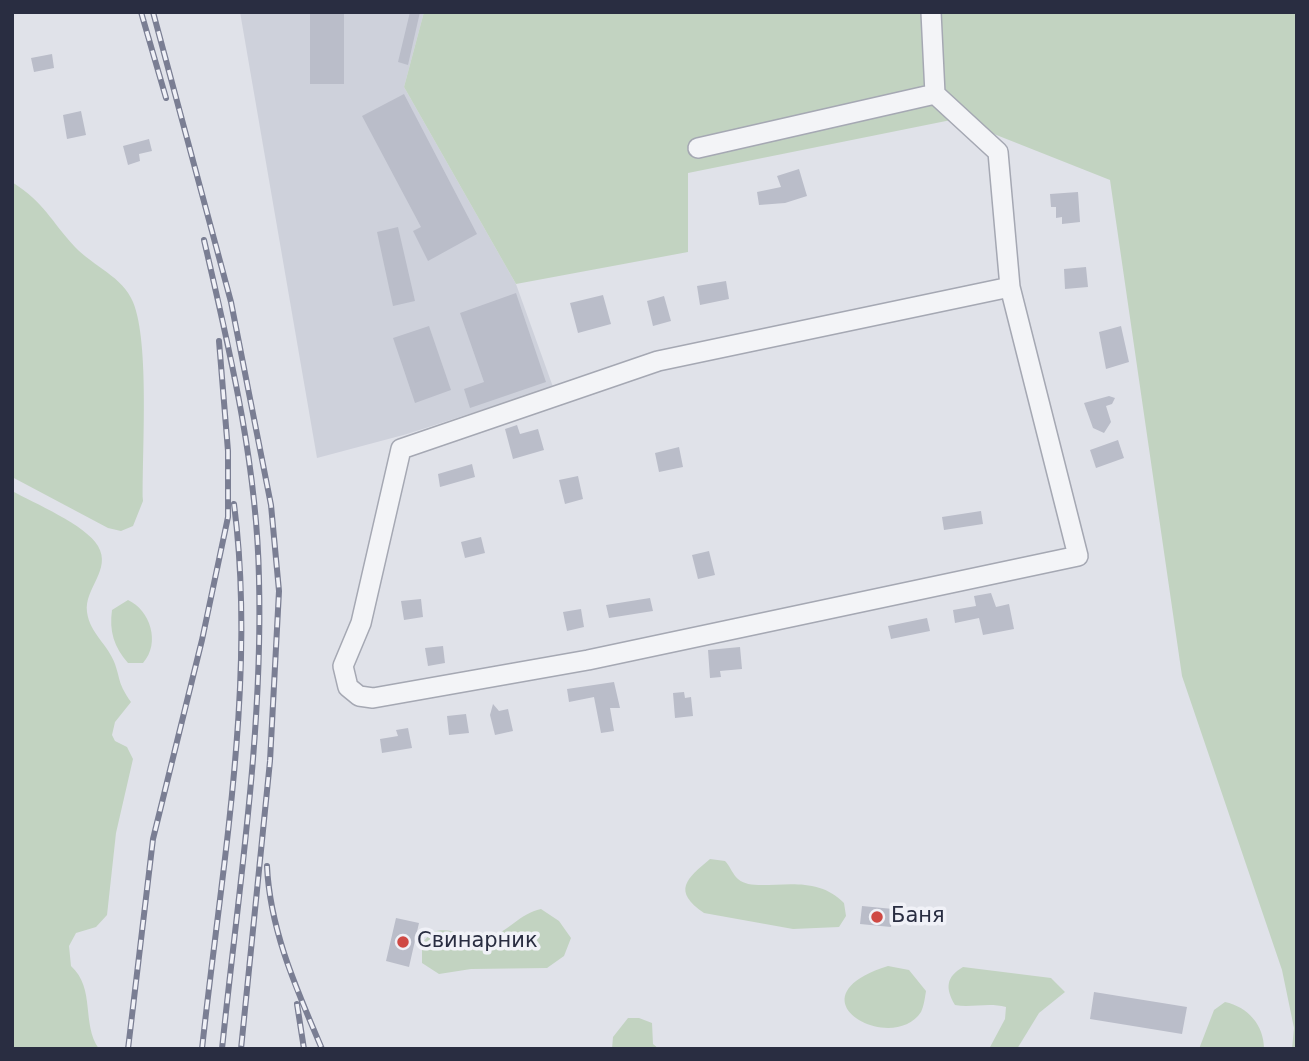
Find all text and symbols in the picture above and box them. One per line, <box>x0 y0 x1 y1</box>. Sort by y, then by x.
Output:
place label: Баня <box>891 904 945 930</box>
marker: Баня <box>869 909 885 925</box>
place label: Свинарник <box>417 929 538 955</box>
marker: Свинарник <box>395 934 411 950</box>

